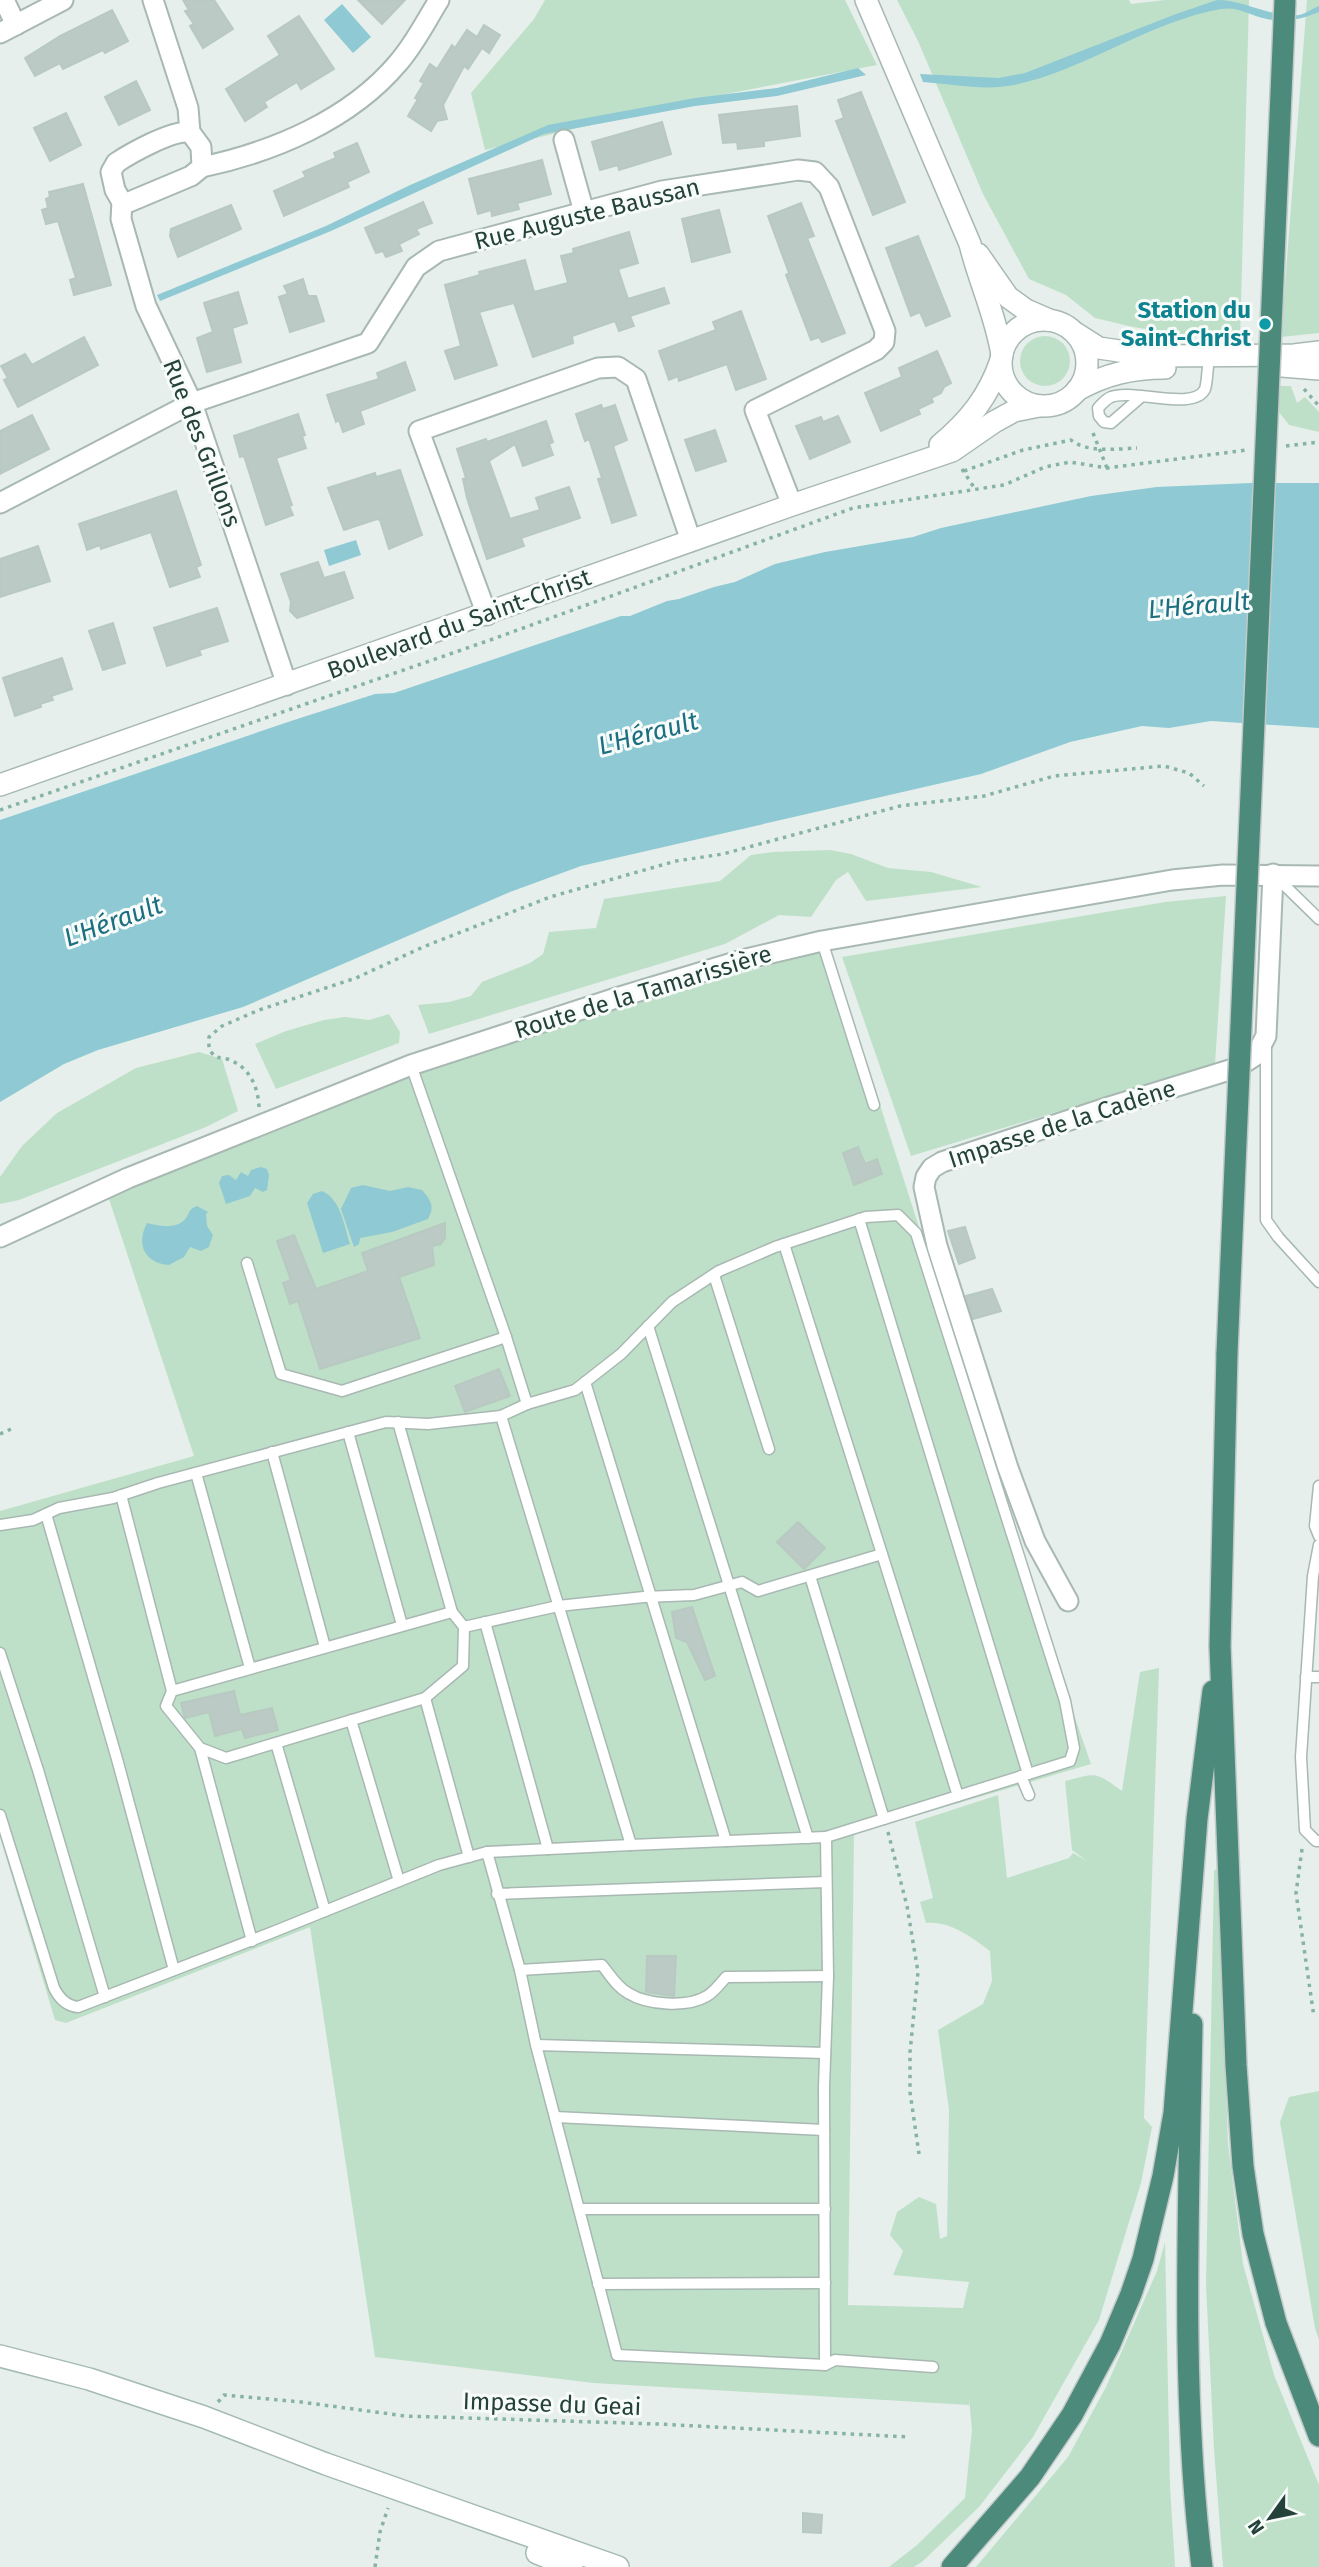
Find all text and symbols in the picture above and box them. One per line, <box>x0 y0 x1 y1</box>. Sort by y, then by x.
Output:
street label: Rue Auguste Baussan <box>471 172 703 256</box>
place label: Station du Saint-Christ <box>1121 296 1252 352</box>
marker: Station du Saint-Christ <box>1257 316 1273 332</box>
street label: Rue des Grillons <box>157 355 247 531</box>
street label: Boulevard du Saint-Christ <box>323 563 595 685</box>
water label: L'Hérault <box>1147 586 1252 625</box>
water label: L'Hérault <box>595 705 702 762</box>
water label: L'Hérault <box>60 889 167 954</box>
street label: Route de la Tamarissière <box>511 939 775 1045</box>
street label: Impasse de la Cadène <box>945 1074 1179 1174</box>
street label: Impasse du Geai <box>462 2387 642 2421</box>
north arrow <box>1235 2483 1305 2553</box>
text: N <box>1243 2515 1269 2539</box>

